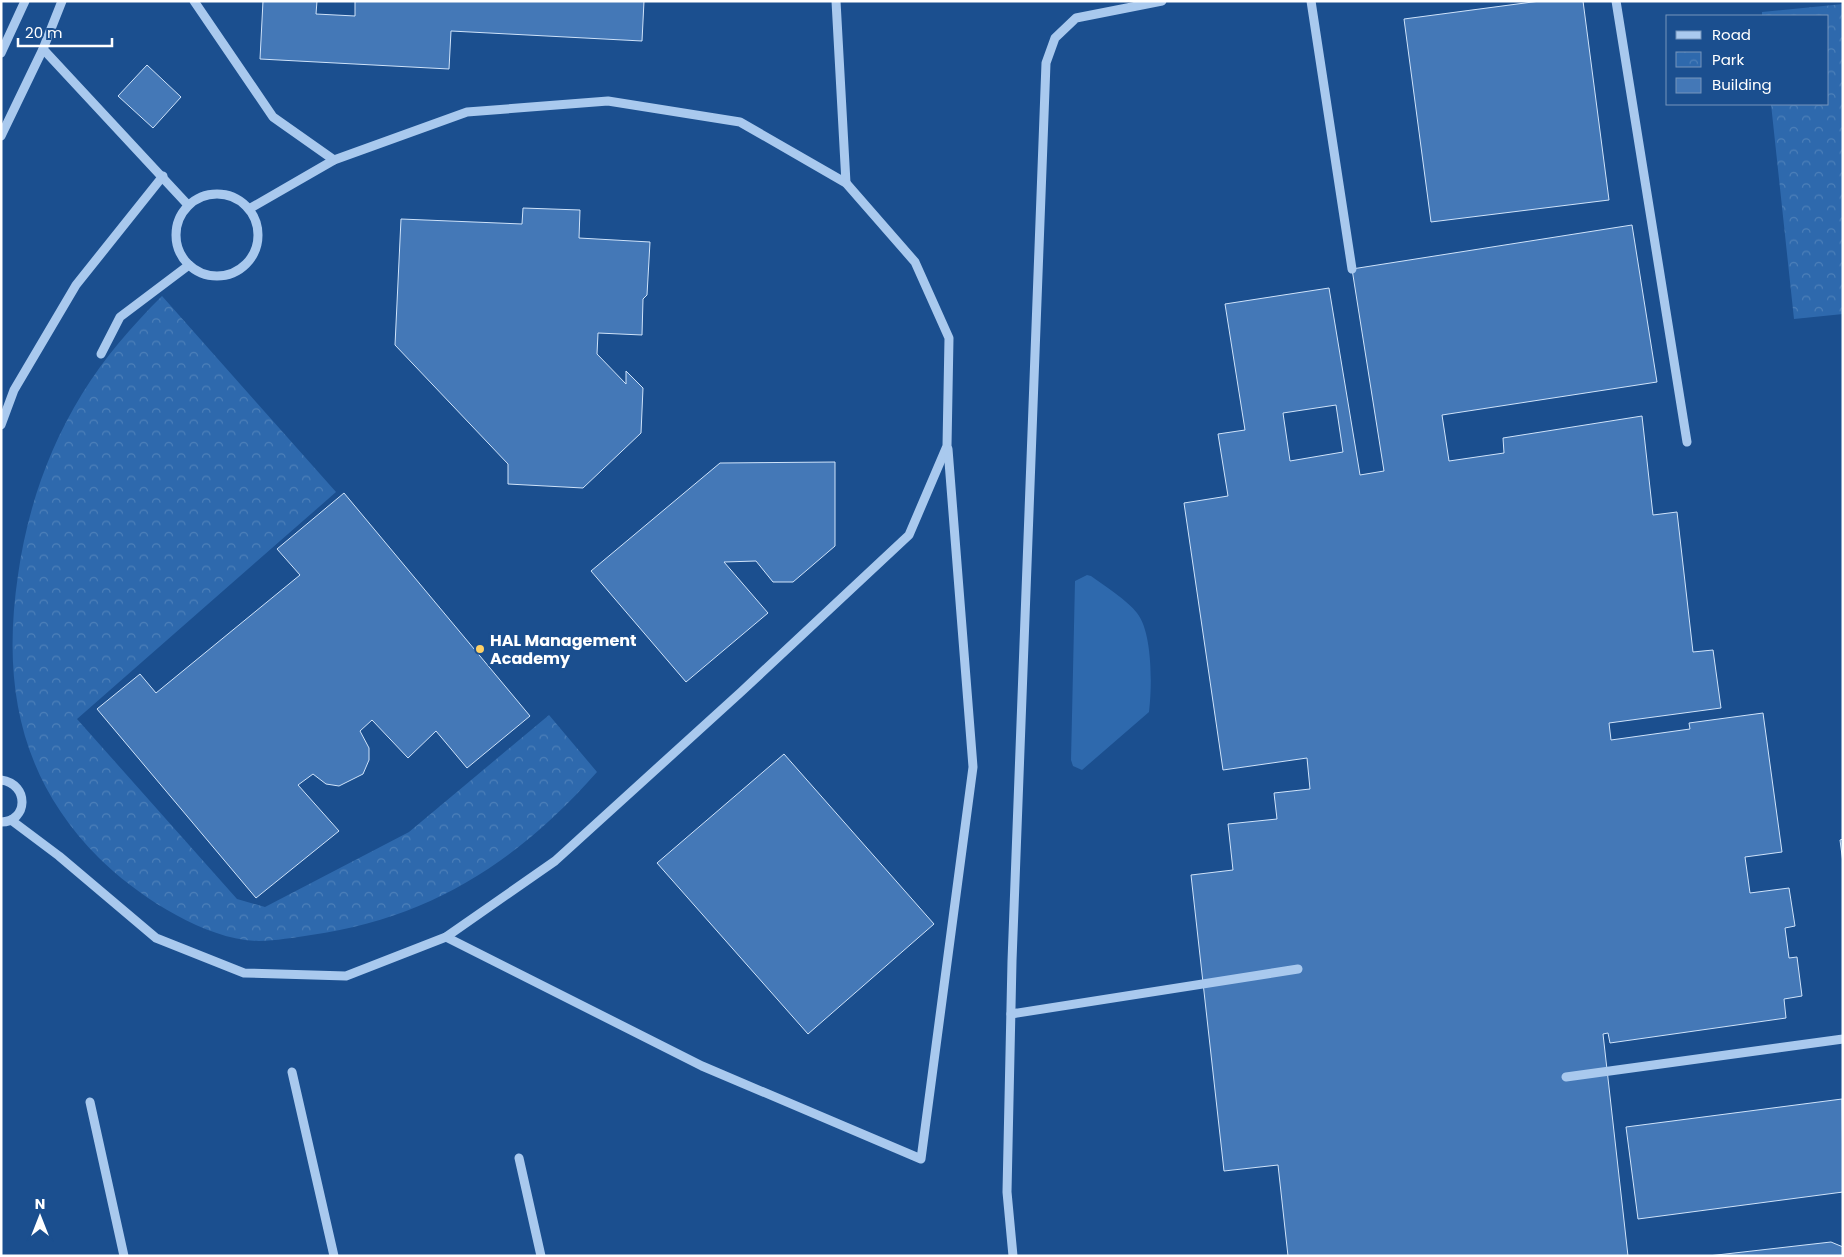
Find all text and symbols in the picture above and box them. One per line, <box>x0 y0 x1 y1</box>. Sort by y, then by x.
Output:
scale bar <box>18 15 111 47</box>
legend <box>1666 15 1829 105</box>
text: 20 m <box>25 22 63 43</box>
text: Road <box>1712 24 1751 45</box>
text: Park <box>1712 49 1744 70</box>
text: Building <box>1712 74 1772 95</box>
place label: HAL Management Academy <box>490 629 637 670</box>
marker: HAL Management Academy <box>474 643 486 655</box>
north arrow <box>15 1192 65 1242</box>
text: N <box>35 1194 45 1214</box>

